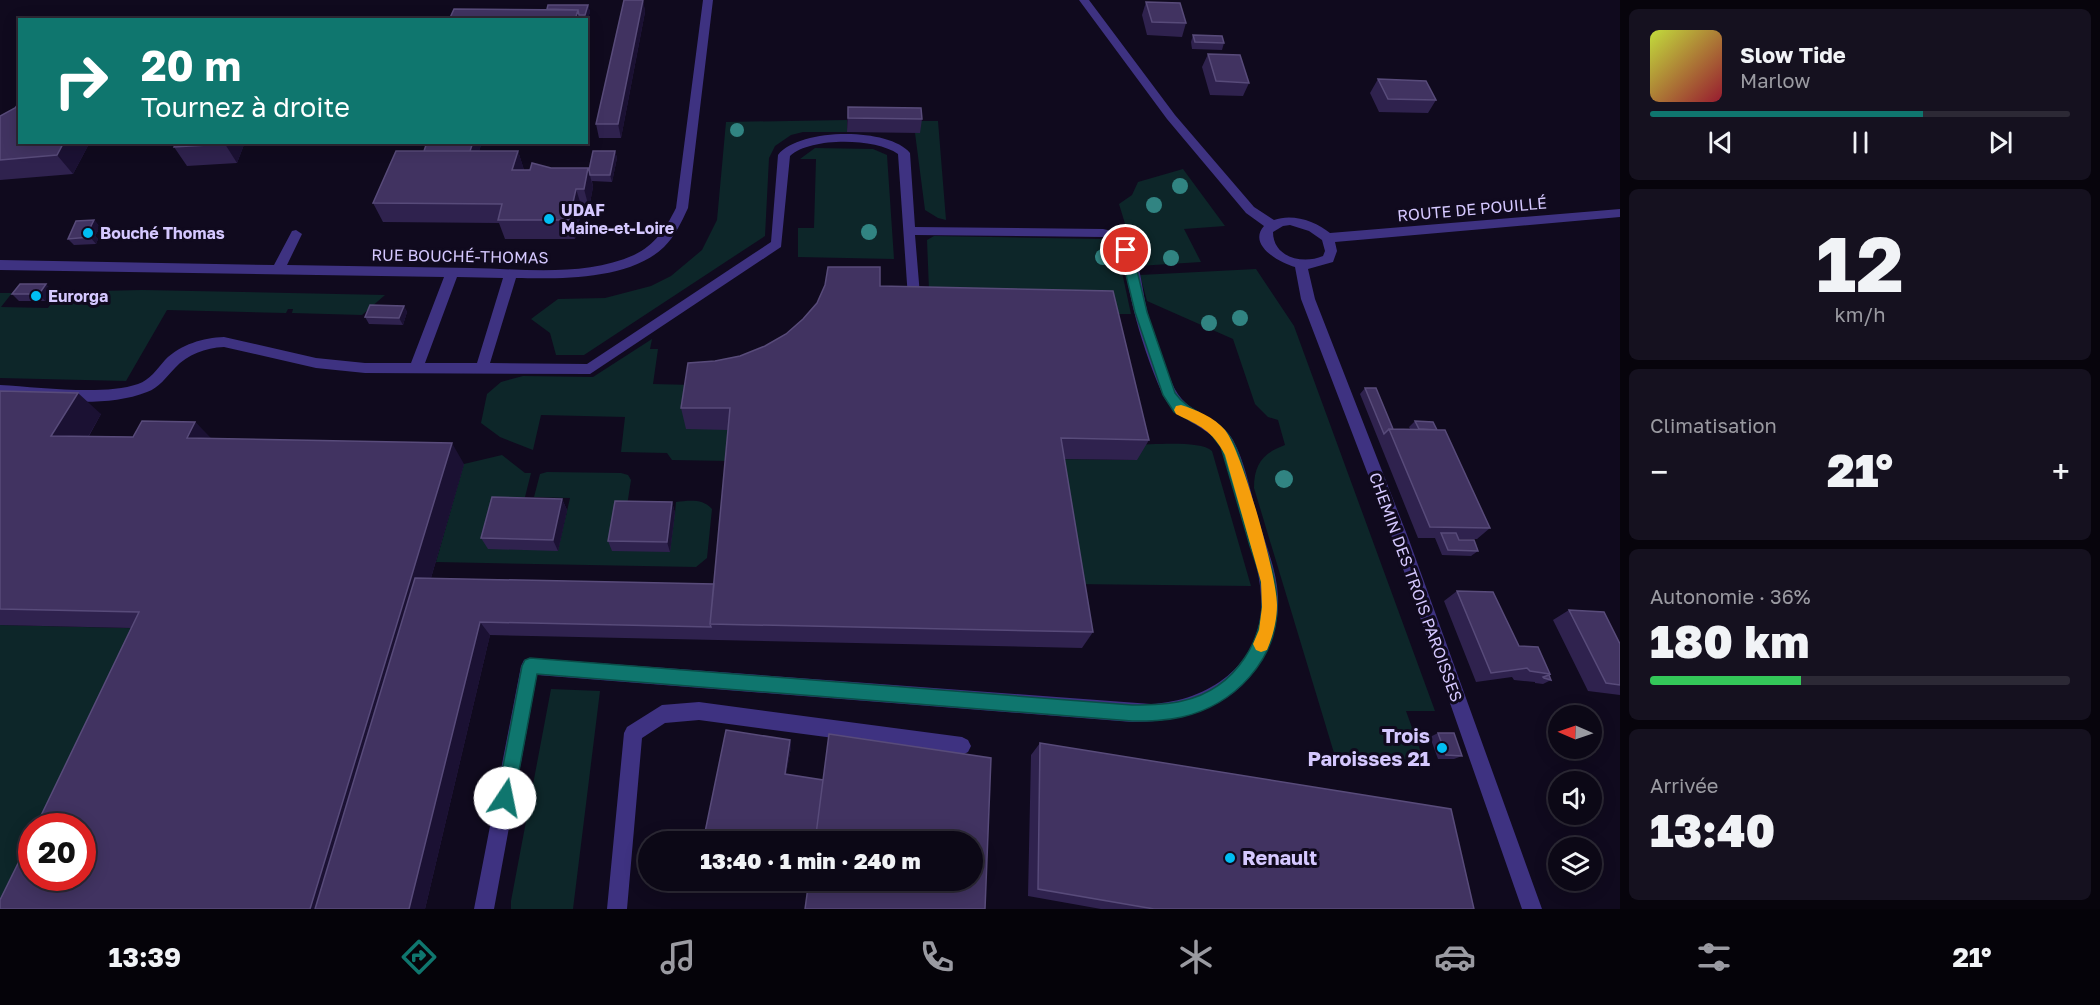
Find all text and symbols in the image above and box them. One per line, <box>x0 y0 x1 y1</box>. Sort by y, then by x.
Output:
text: 20 m <box>141 40 241 90</box>
text: Slow Tide <box>1740 41 1846 68</box>
icon: right <box>42 42 120 120</box>
text: Marlow <box>1740 68 1811 92</box>
text: Tournez à droite <box>141 91 350 123</box>
icon: previous <box>1704 126 1737 159</box>
icon: pause <box>1844 126 1877 159</box>
icon: next <box>1984 126 2017 159</box>
street label: ROUTE DE POUILLÉ <box>1396 192 1548 226</box>
place label: UDAF Maine-et-Loire <box>561 200 674 238</box>
marker: UDAF Maine-et-Loire <box>542 212 556 226</box>
text: 12 <box>1816 216 1904 309</box>
place label: Bouché Thomas <box>100 223 225 243</box>
pin <box>1100 224 1151 275</box>
marker: Bouché Thomas <box>81 226 95 240</box>
icon: arrive <box>1109 233 1142 266</box>
street label: RUE BOUCHÉ-THOMAS <box>371 244 549 268</box>
place label: Eurorga <box>48 286 108 306</box>
marker: Eurorga <box>29 289 43 303</box>
text: km/h <box>1835 302 1885 326</box>
text: Climatisation <box>1650 413 1777 437</box>
text: 21° <box>1827 443 1893 497</box>
text: − <box>1650 452 1668 491</box>
text: + <box>2052 452 2070 491</box>
street label: CHEMIN DES TROIS PAROISSES <box>1365 469 1467 705</box>
text: Autonomie · 36% <box>1650 584 1811 608</box>
text: 180 km <box>1650 614 1809 668</box>
north arrow <box>1548 705 1602 759</box>
map controls <box>1548 705 1602 891</box>
place label: Trois Paroisses 21 <box>1307 723 1430 770</box>
marker: Trois Paroisses 21 <box>1435 741 1449 755</box>
position arrow <box>473 766 537 830</box>
button: sound <box>1548 771 1602 825</box>
text: Arrivée <box>1650 773 1718 797</box>
text: 13:40 <box>1650 803 1775 857</box>
speed limit sign: 20 <box>18 813 96 891</box>
button: layers <box>1548 837 1602 891</box>
place label: Renault <box>1242 845 1317 869</box>
text: 13:40 · 1 min · 240 m <box>700 847 921 874</box>
marker: Renault <box>1223 851 1237 865</box>
icon: directions <box>398 936 440 978</box>
icon: music <box>657 936 699 978</box>
icon: phone <box>916 936 958 978</box>
icon: climate <box>1175 936 1217 978</box>
icon: car <box>1434 936 1476 978</box>
icon: filters <box>1693 936 1735 978</box>
text: 13:39 <box>109 941 181 973</box>
text: 21° <box>1952 941 1991 973</box>

